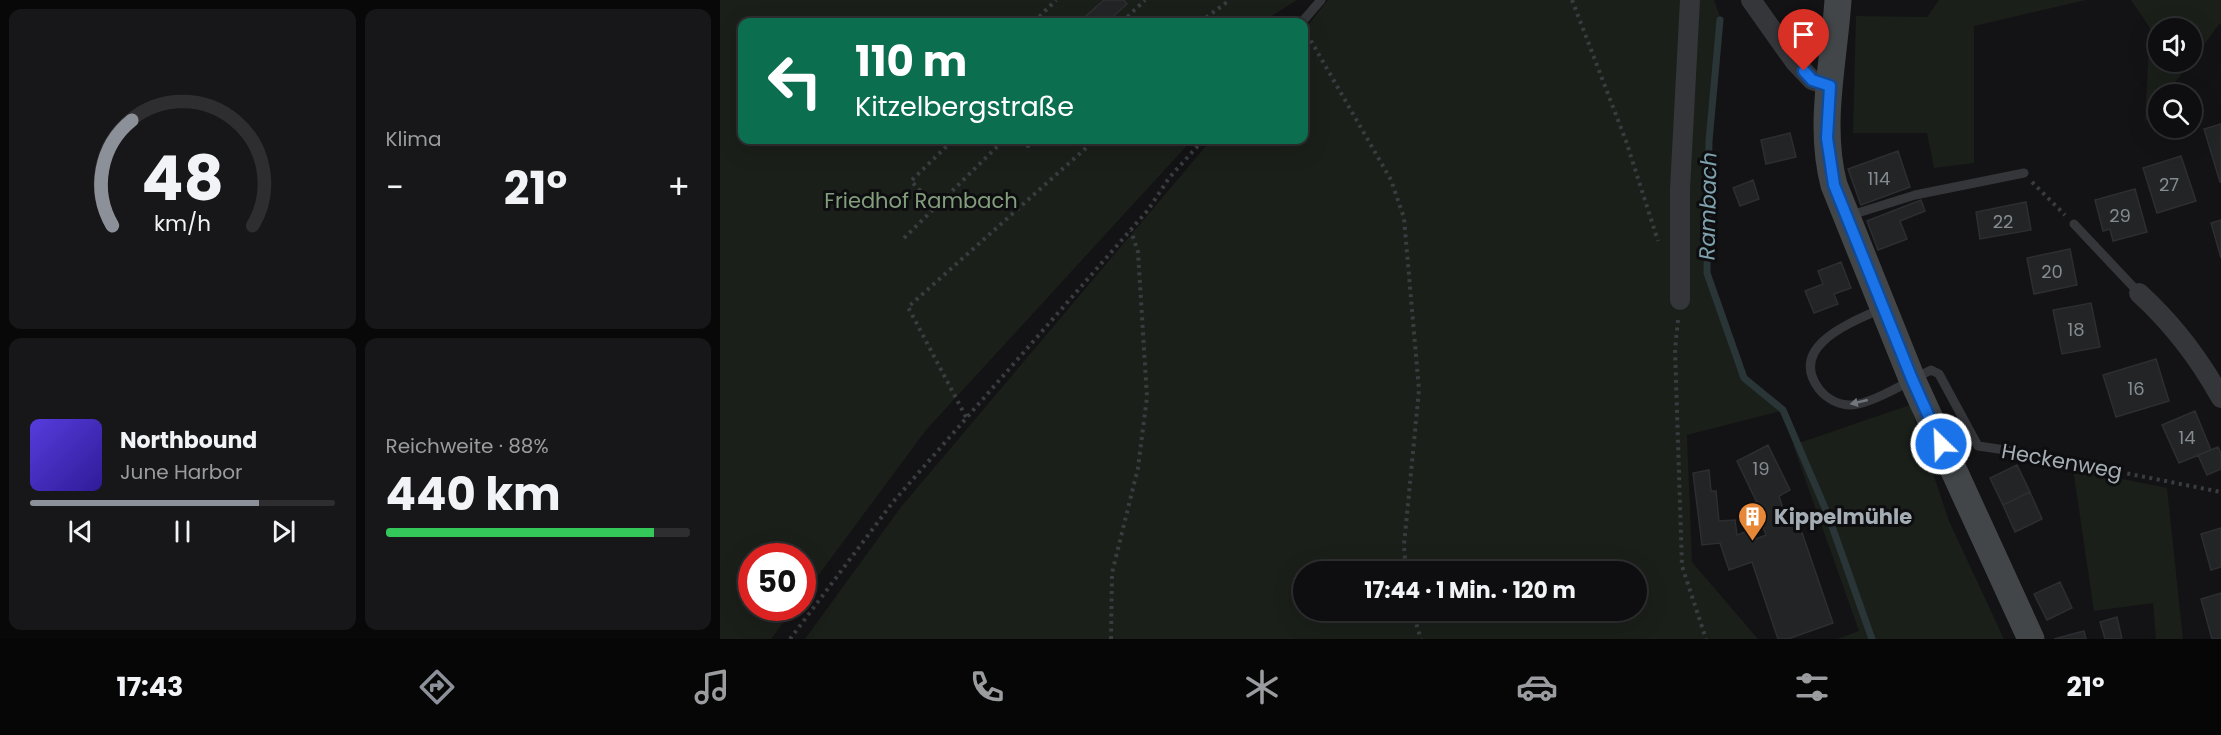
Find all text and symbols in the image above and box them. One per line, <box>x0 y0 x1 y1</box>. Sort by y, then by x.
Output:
pin <box>1778 9 1829 71</box>
icon: arrive <box>1787 18 1820 51</box>
map controls <box>2148 18 2202 138</box>
button: sound <box>2148 18 2202 72</box>
text: 110 m <box>855 32 967 91</box>
icon: left <box>756 42 834 120</box>
button: search <box>2148 84 2202 138</box>
text: Kitzelbergstraße <box>855 88 1074 125</box>
text: Klima <box>386 125 441 153</box>
text: 48 <box>141 134 224 222</box>
water label: Rambach <box>1692 152 1724 260</box>
text: 21° <box>504 157 567 220</box>
text: − <box>386 164 404 211</box>
text: + <box>667 164 690 211</box>
house number: 114 <box>1868 166 1890 191</box>
house number: 27 <box>2159 172 2179 197</box>
park label: Friedhof Rambach <box>824 186 1018 215</box>
house number: 29 <box>2109 203 2131 228</box>
text: km/h <box>154 208 211 239</box>
house number: 22 <box>1993 209 2013 234</box>
house number: 20 <box>2041 259 2063 284</box>
house number: 18 <box>2067 317 2085 342</box>
house number: 16 <box>2127 376 2145 401</box>
one-way arrow <box>1850 398 1868 408</box>
position arrow <box>1909 412 1973 476</box>
text: Northbound <box>120 425 257 456</box>
house number: 14 <box>2178 425 2196 450</box>
text: Reichweite · 88% <box>386 432 549 460</box>
street label: Heckenweg <box>1999 436 2125 486</box>
house number: 19 <box>1752 456 1770 481</box>
text: June Harbor <box>120 458 243 486</box>
text: 440 km <box>386 463 561 526</box>
building icon: Kippelmühle <box>1737 500 1769 542</box>
place label: Kippelmühle <box>1774 502 1912 531</box>
icon: previous <box>64 515 97 548</box>
icon: pause <box>166 515 199 548</box>
icon: next <box>267 515 300 548</box>
speed limit sign: 50 <box>738 543 816 621</box>
text: 17:44 · 1 Min. · 120 m <box>1364 575 1576 606</box>
icon: directions <box>416 666 458 708</box>
icon: music <box>691 666 733 708</box>
icon: phone <box>966 666 1008 708</box>
icon: climate <box>1241 666 1283 708</box>
icon: car <box>1516 666 1558 708</box>
icon: filters <box>1791 666 1833 708</box>
text: 17:43 <box>117 668 183 705</box>
text: 21° <box>2066 668 2104 705</box>

